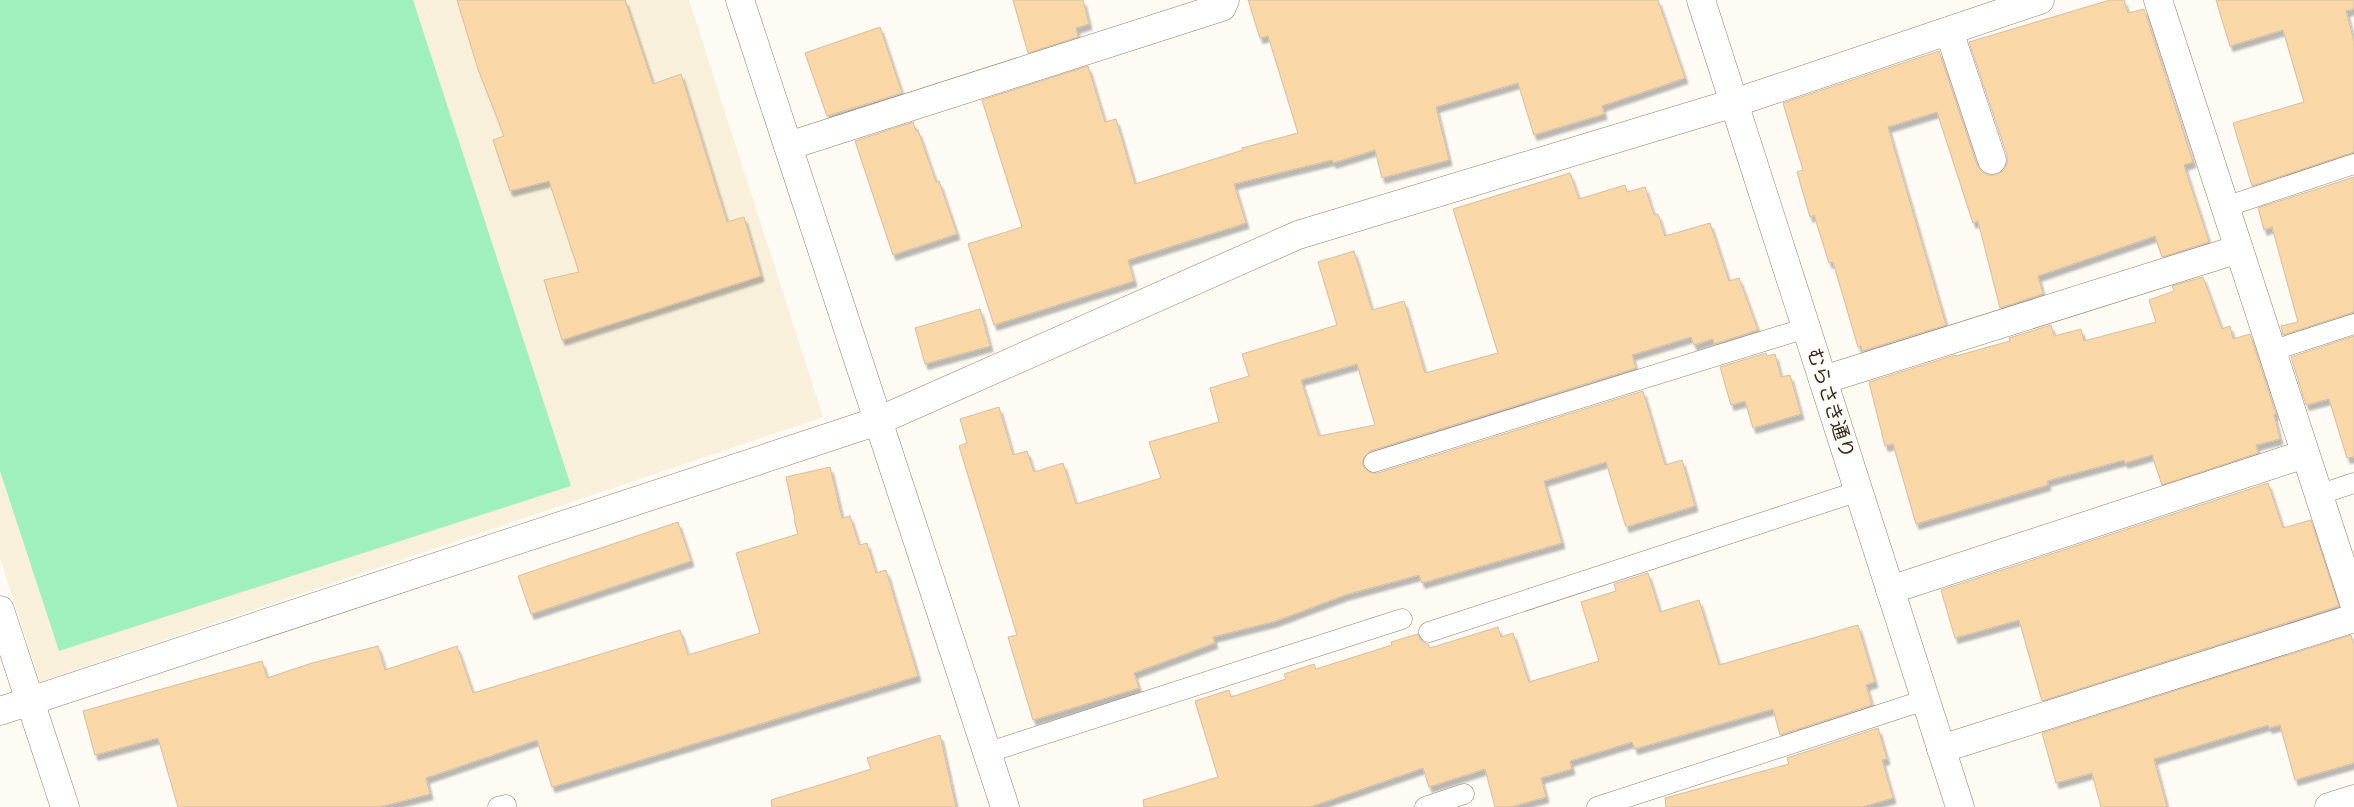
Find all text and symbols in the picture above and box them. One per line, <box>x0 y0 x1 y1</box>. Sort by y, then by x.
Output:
street label: むらさき通り <box>1802 345 1860 461</box>

